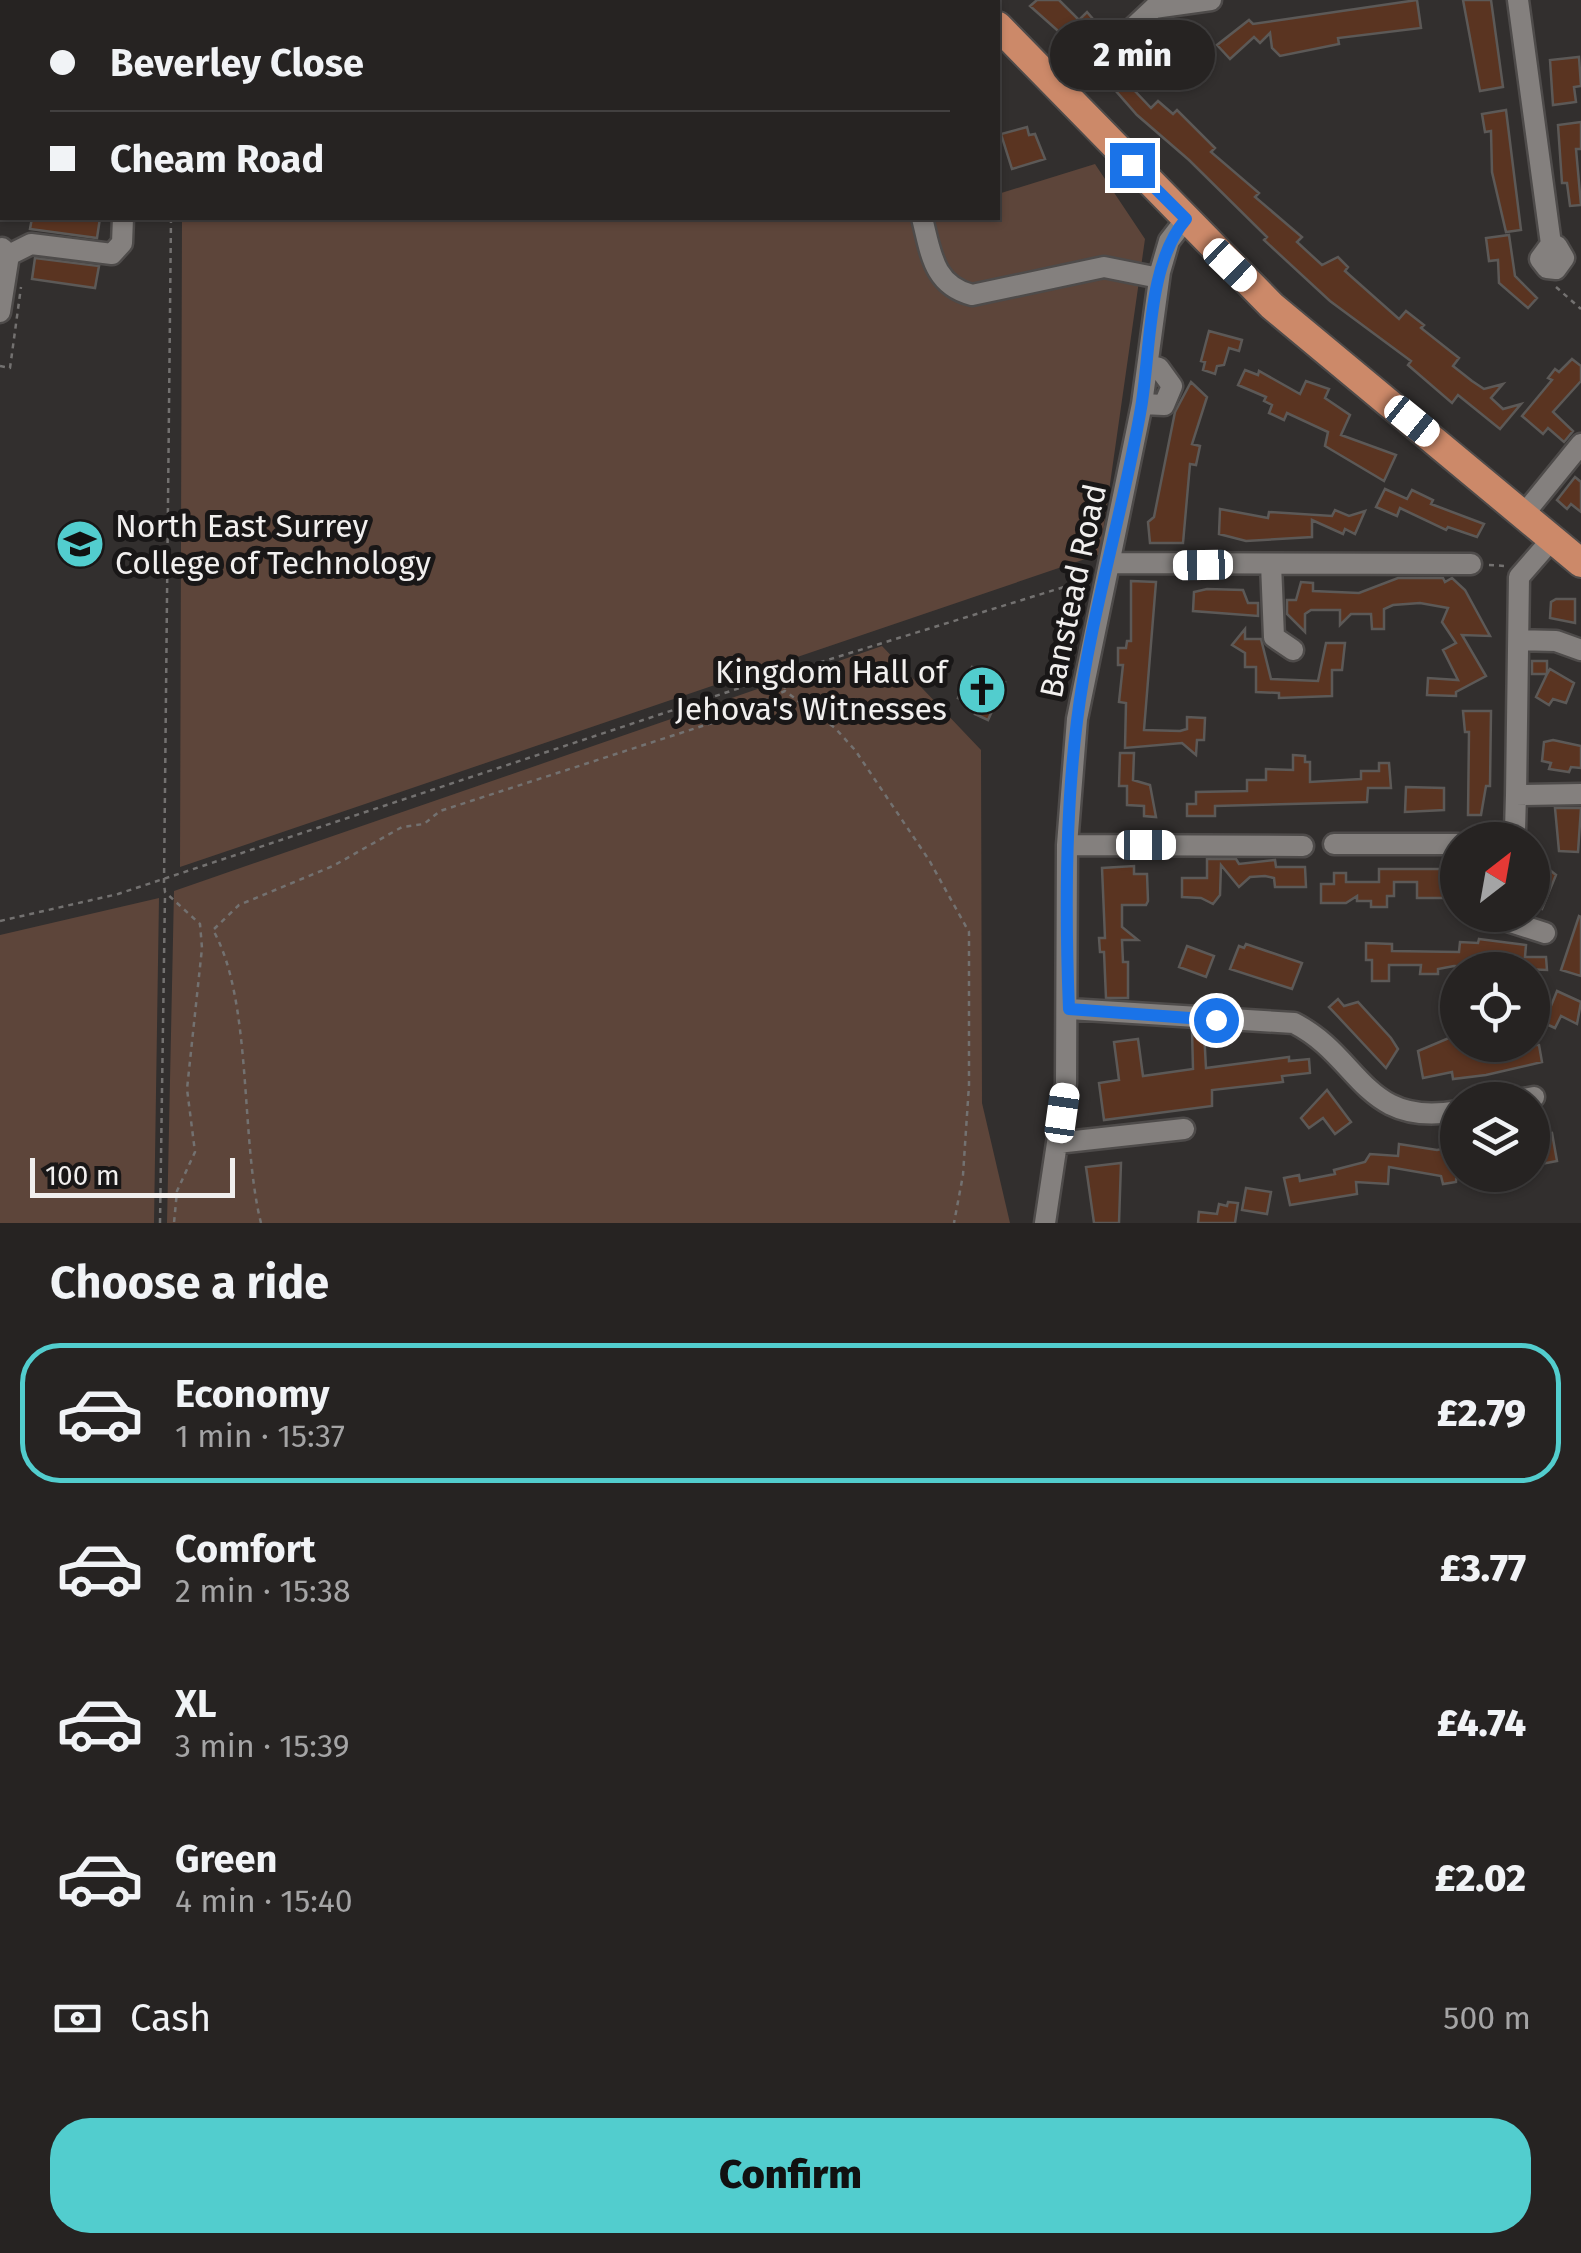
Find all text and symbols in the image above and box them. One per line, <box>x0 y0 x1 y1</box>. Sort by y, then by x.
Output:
callout: 2 min <box>1050 20 1214 90</box>
text: 2 min <box>1093 36 1172 74</box>
text: Beverley Close <box>110 40 364 86</box>
text: Cheam Road <box>110 136 324 182</box>
route end <box>1110 143 1155 188</box>
car <box>1198 233 1262 297</box>
car <box>1379 390 1445 452</box>
street label: Banstead Road <box>1032 481 1114 701</box>
place label: North East Surrey College of Technology <box>115 507 431 582</box>
school or university icon: North East Surrey College of Technology <box>54 518 106 570</box>
car <box>1173 549 1233 581</box>
place label: Kingdom Hall of Jehova's Witnesses <box>675 653 949 728</box>
church icon: Kingdom Hall of Jehova's Witnesses <box>956 664 1008 716</box>
north arrow <box>1440 822 1550 932</box>
map controls <box>1440 822 1550 1192</box>
car <box>1116 830 1176 860</box>
button: locate <box>1440 952 1550 1062</box>
route start <box>1194 998 1239 1043</box>
car <box>1043 1081 1081 1145</box>
button: layers <box>1440 1082 1550 1192</box>
scale bar <box>30 1153 235 1198</box>
text: 100 m <box>45 1159 120 1192</box>
text: Choose a ride <box>50 1256 329 1310</box>
icon: car <box>55 1368 145 1458</box>
text: Economy <box>175 1371 330 1417</box>
text: £2.79 <box>1437 1390 1526 1436</box>
text: 1 min · 15:37 <box>175 1417 345 1455</box>
icon: car <box>55 1523 145 1613</box>
text: Comfort <box>175 1526 316 1572</box>
text: £3.77 <box>1440 1545 1526 1591</box>
text: 2 min · 15:38 <box>175 1572 351 1610</box>
icon: car <box>55 1678 145 1768</box>
text: XL <box>175 1681 217 1727</box>
text: £4.74 <box>1437 1700 1526 1746</box>
text: 3 min · 15:39 <box>175 1727 350 1765</box>
icon: car <box>55 1833 145 1923</box>
text: Green <box>175 1836 278 1882</box>
text: £2.02 <box>1435 1855 1526 1901</box>
text: 4 min · 15:40 <box>175 1882 353 1920</box>
icon: cash <box>50 1991 105 2046</box>
text: Cash <box>130 1995 211 2041</box>
text: 500 m <box>1443 1999 1531 2037</box>
button: Confirm <box>50 2118 1531 2233</box>

